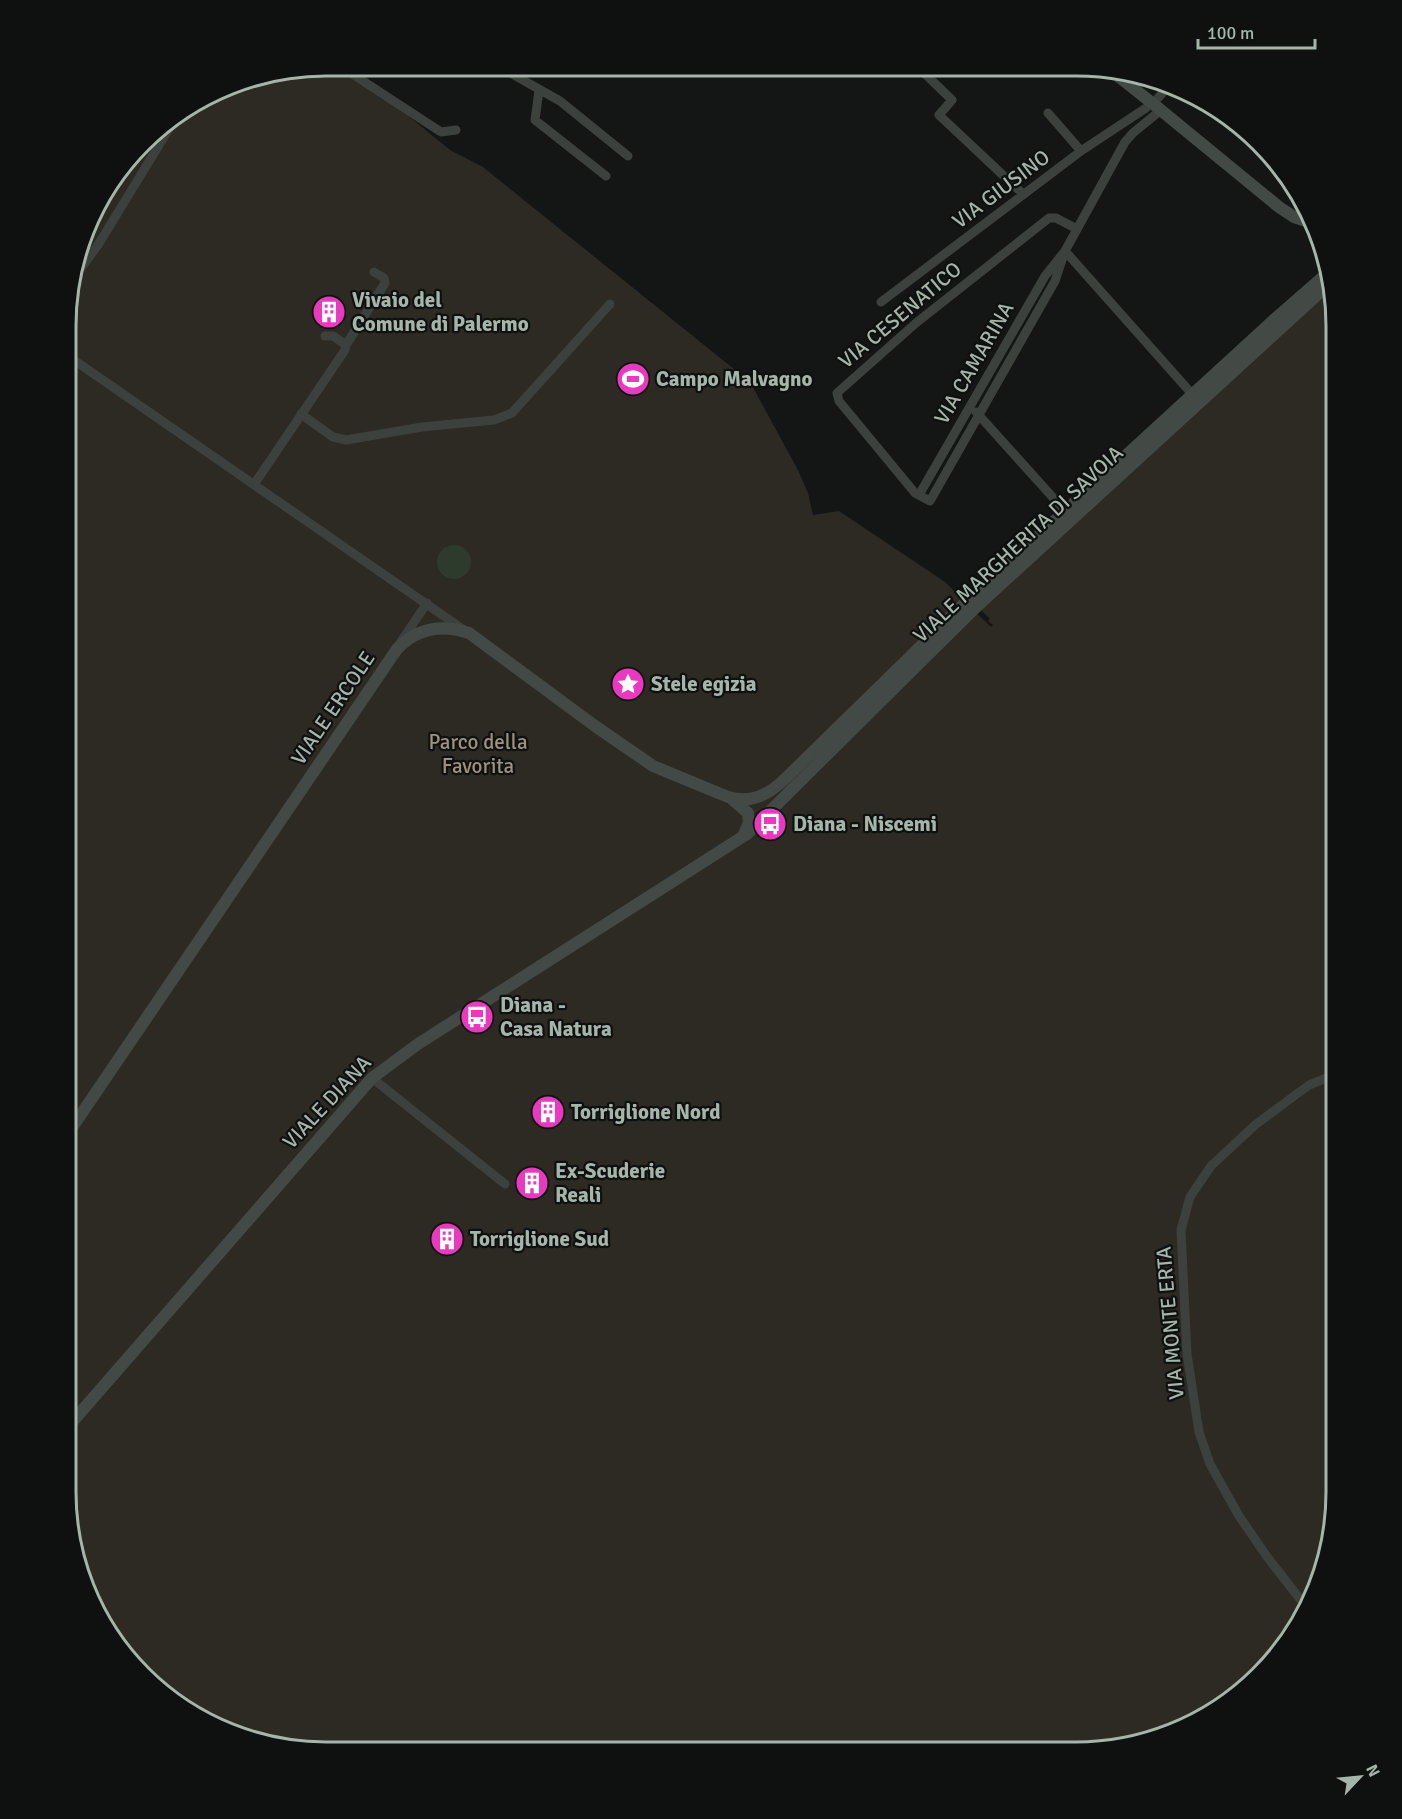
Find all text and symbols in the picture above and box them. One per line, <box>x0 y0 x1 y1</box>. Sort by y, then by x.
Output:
scale bar <box>1198 12 1315 50</box>
text: 100 m <box>1207 22 1254 44</box>
street label: VIA GIUSINO <box>947 144 1055 234</box>
street label: VIA CESENATICO <box>833 256 967 374</box>
place label: Vivaio del Comune di Palermo <box>352 287 529 337</box>
building icon: Vivaio del Comune di Palermo <box>311 294 347 330</box>
street label: VIA CAMARINA <box>929 297 1020 429</box>
sports icon: Campo Malvagno <box>615 361 651 397</box>
place label: Campo Malvagno <box>656 366 812 392</box>
street label: VIALE MARGHERITA DI SAVOIA <box>908 440 1129 648</box>
street label: VIALE ERCOLE <box>285 646 381 770</box>
place icon: Stele egizia <box>610 666 646 702</box>
place label: Stele egizia <box>651 671 757 697</box>
park label: Parco della Favorita <box>428 729 528 779</box>
bus stop icon: Diana - Niscemi <box>752 806 788 842</box>
place label: Diana - Niscemi <box>793 811 937 837</box>
place label: Diana - Casa Natura <box>500 992 612 1042</box>
bus stop icon: Diana - Casa Natura <box>459 999 495 1035</box>
street label: VIALE DIANA <box>277 1050 377 1154</box>
building icon: Torriglione Nord <box>530 1094 566 1130</box>
place label: Torriglione Nord <box>571 1099 720 1125</box>
place label: Ex-Scuderie Reali <box>555 1158 665 1208</box>
building icon: Ex-Scuderie Reali <box>514 1165 550 1201</box>
building icon: Torriglione Sud <box>429 1221 465 1257</box>
place label: Torriglione Sud <box>470 1226 609 1252</box>
street label: VIA MONTE ERTA <box>1150 1245 1190 1401</box>
north arrow <box>1330 1747 1390 1807</box>
text: N <box>1361 1761 1384 1780</box>

